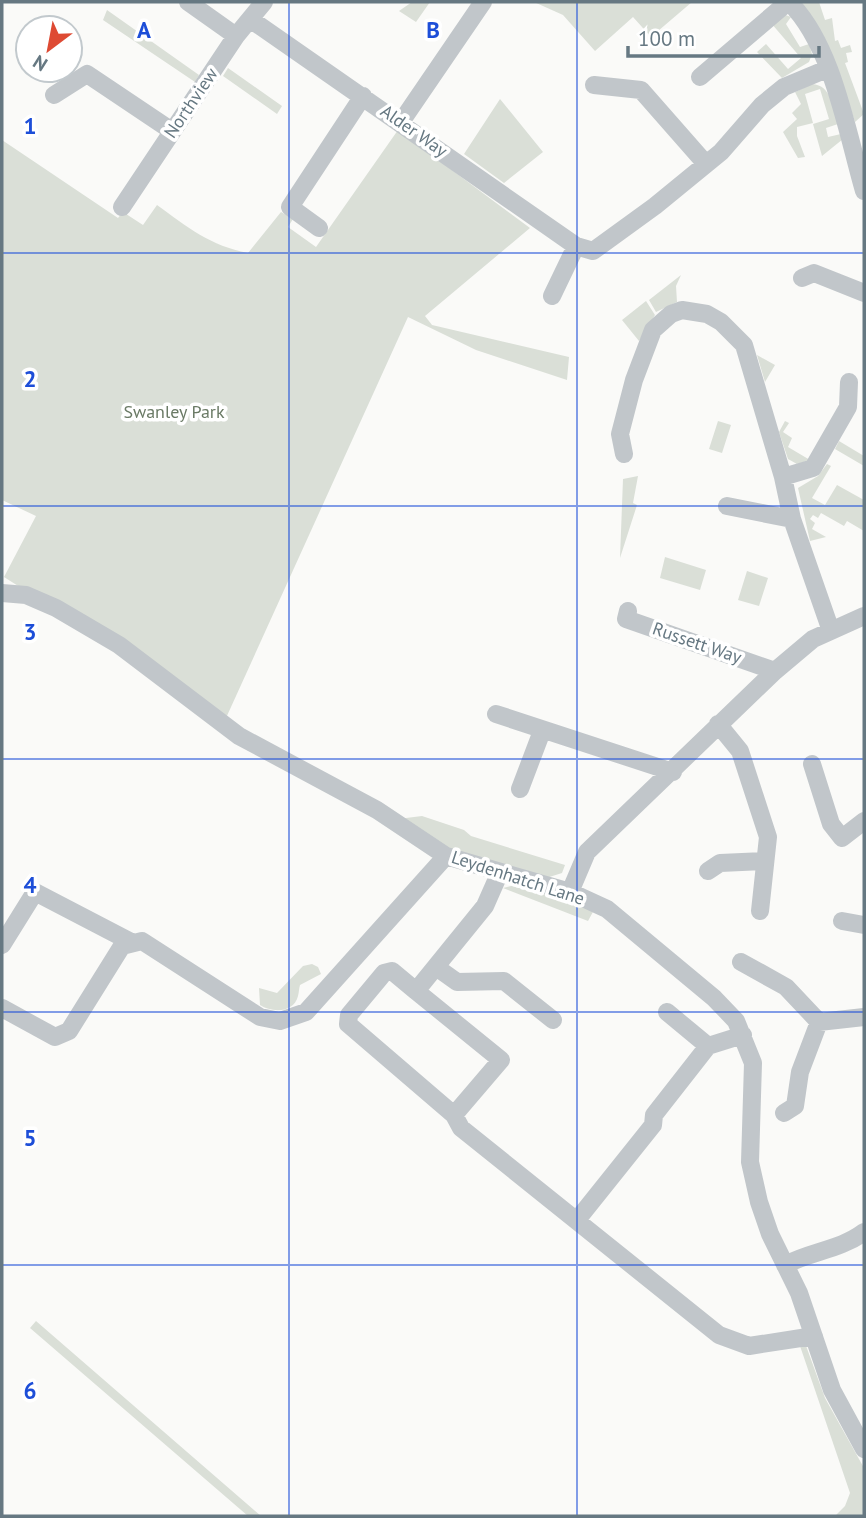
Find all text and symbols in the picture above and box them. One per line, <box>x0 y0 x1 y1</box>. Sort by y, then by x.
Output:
north arrow <box>14 14 84 84</box>
scale bar <box>628 14 819 58</box>
text: A <box>137 15 151 44</box>
text: B <box>426 15 440 44</box>
text: 100 m <box>638 25 695 52</box>
text: N <box>28 50 52 77</box>
street label: Northview <box>159 62 223 142</box>
street label: Alder Way <box>376 99 453 162</box>
text: 1 <box>23 111 37 140</box>
text: 2 <box>23 364 37 393</box>
park label: Swanley Park <box>123 400 225 423</box>
text: 3 <box>23 617 37 646</box>
street label: Russett Way <box>650 617 745 669</box>
street label: Leydenhatch Lane <box>449 845 588 910</box>
text: 4 <box>23 870 37 899</box>
text: 5 <box>23 1123 37 1152</box>
text: 6 <box>23 1376 37 1405</box>

